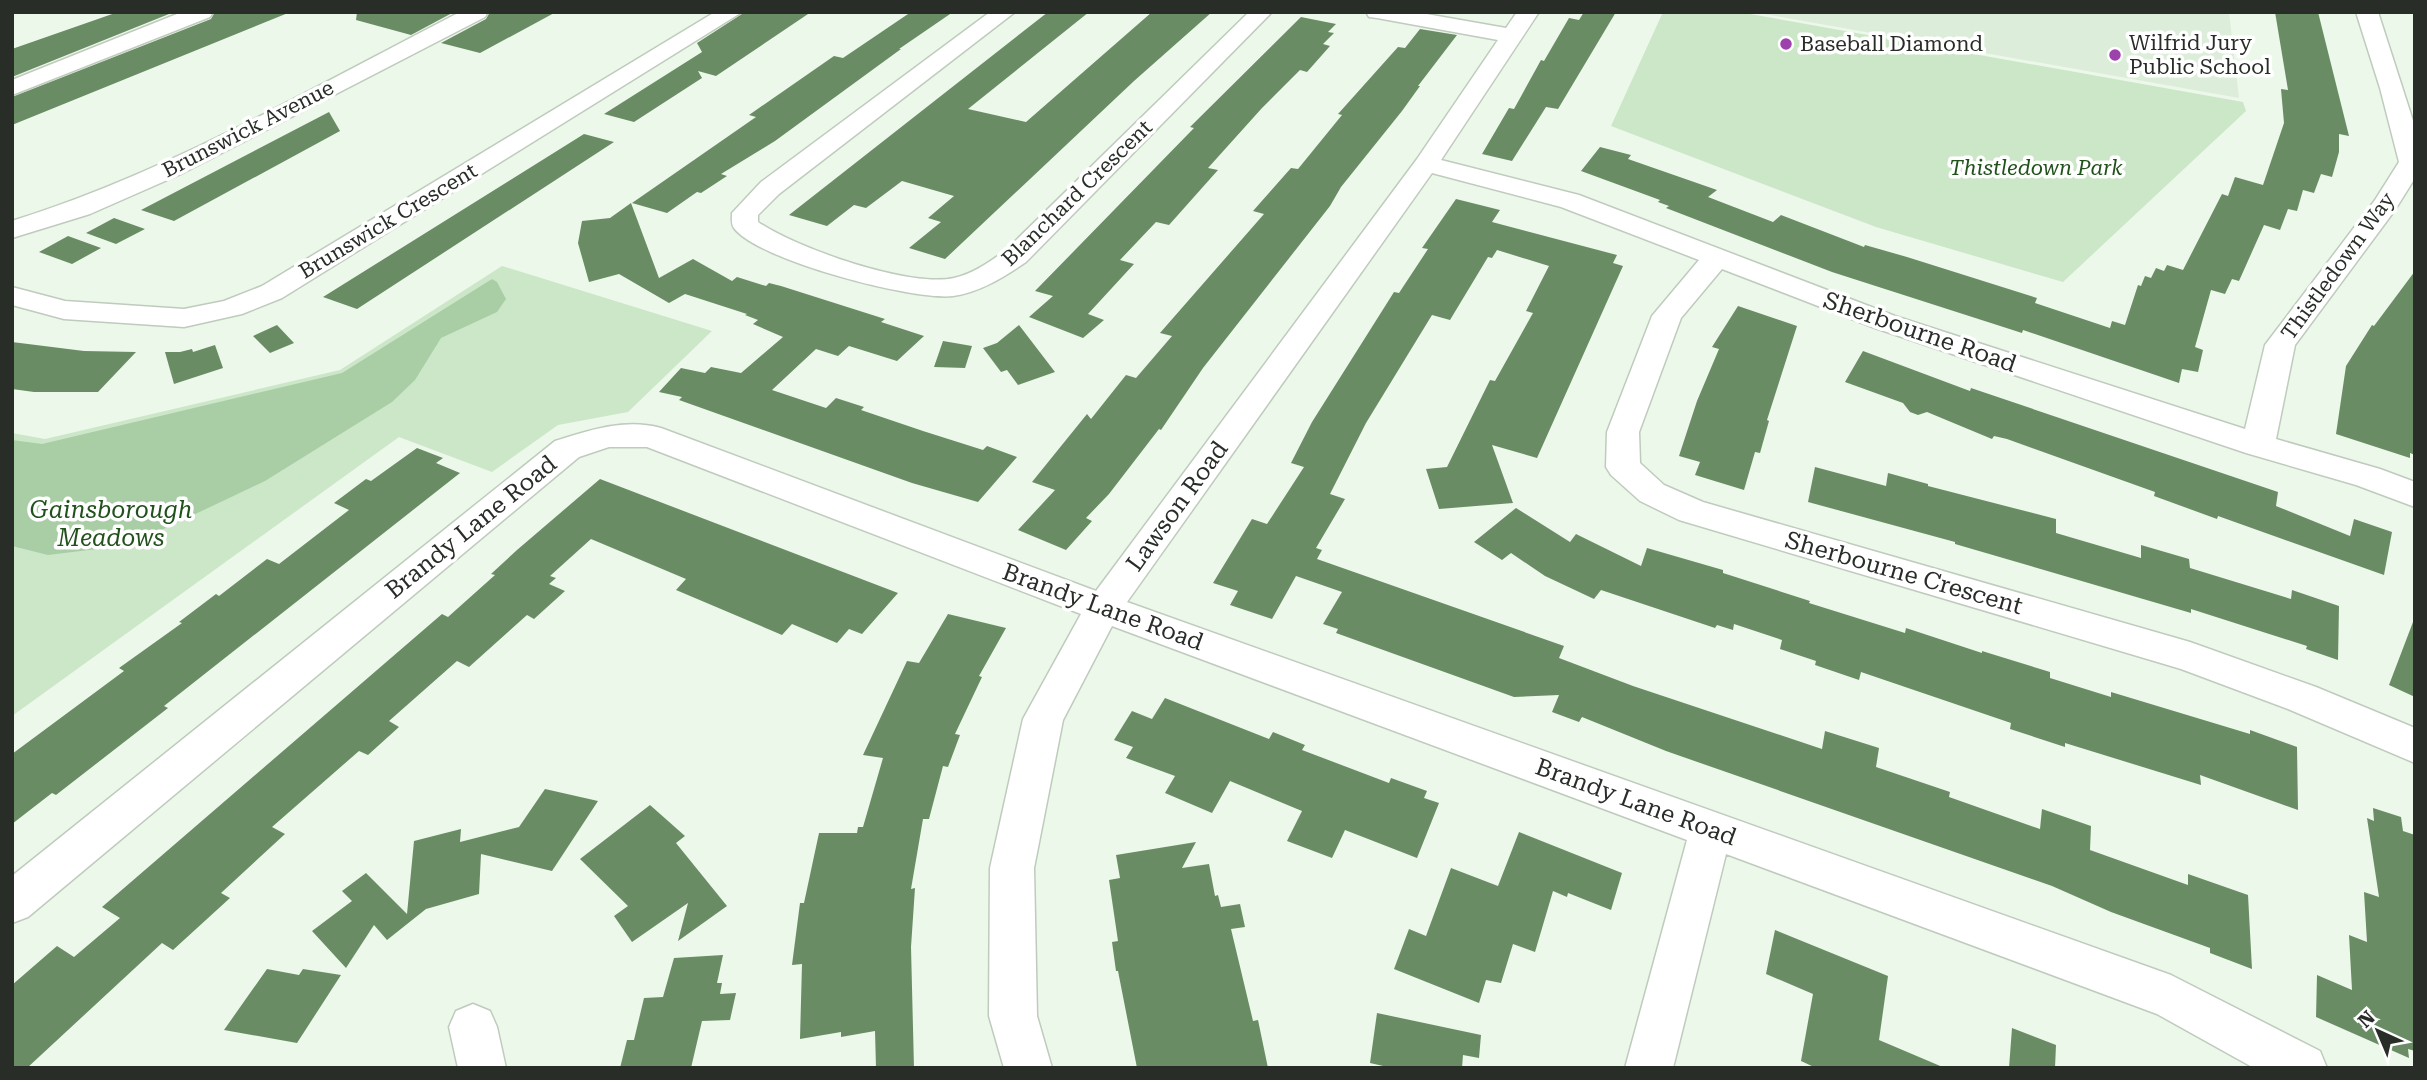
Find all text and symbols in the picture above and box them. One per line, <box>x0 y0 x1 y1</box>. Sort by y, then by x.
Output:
place label: Wilfrid Jury Public School <box>2129 31 2271 79</box>
place label: Baseball Diamond <box>1800 32 1983 56</box>
marker: Baseball Diamond <box>1778 36 1794 52</box>
marker: Wilfrid Jury Public School <box>2107 47 2123 63</box>
street label: Brunswick Avenue <box>158 75 338 183</box>
street label: Blanchard Crescent <box>997 115 1157 271</box>
park label: Thistledown Park <box>1949 156 2123 180</box>
street label: Brunswick Crescent <box>295 158 481 284</box>
street label: Thistledown Way <box>2277 187 2400 344</box>
street label: Sherbourne Road <box>1820 286 2020 378</box>
street label: Lawson Road <box>1120 436 1234 576</box>
street label: Brandy Lane Road <box>380 450 562 604</box>
park label: Gainsborough Meadows <box>30 496 192 552</box>
street label: Sherbourne Crescent <box>1782 526 2026 620</box>
street label: Brandy Lane Road <box>999 558 1207 656</box>
street label: Brandy Lane Road <box>1532 753 1740 851</box>
north arrow <box>2343 996 2413 1066</box>
text: N <box>2353 1006 2380 1032</box>

